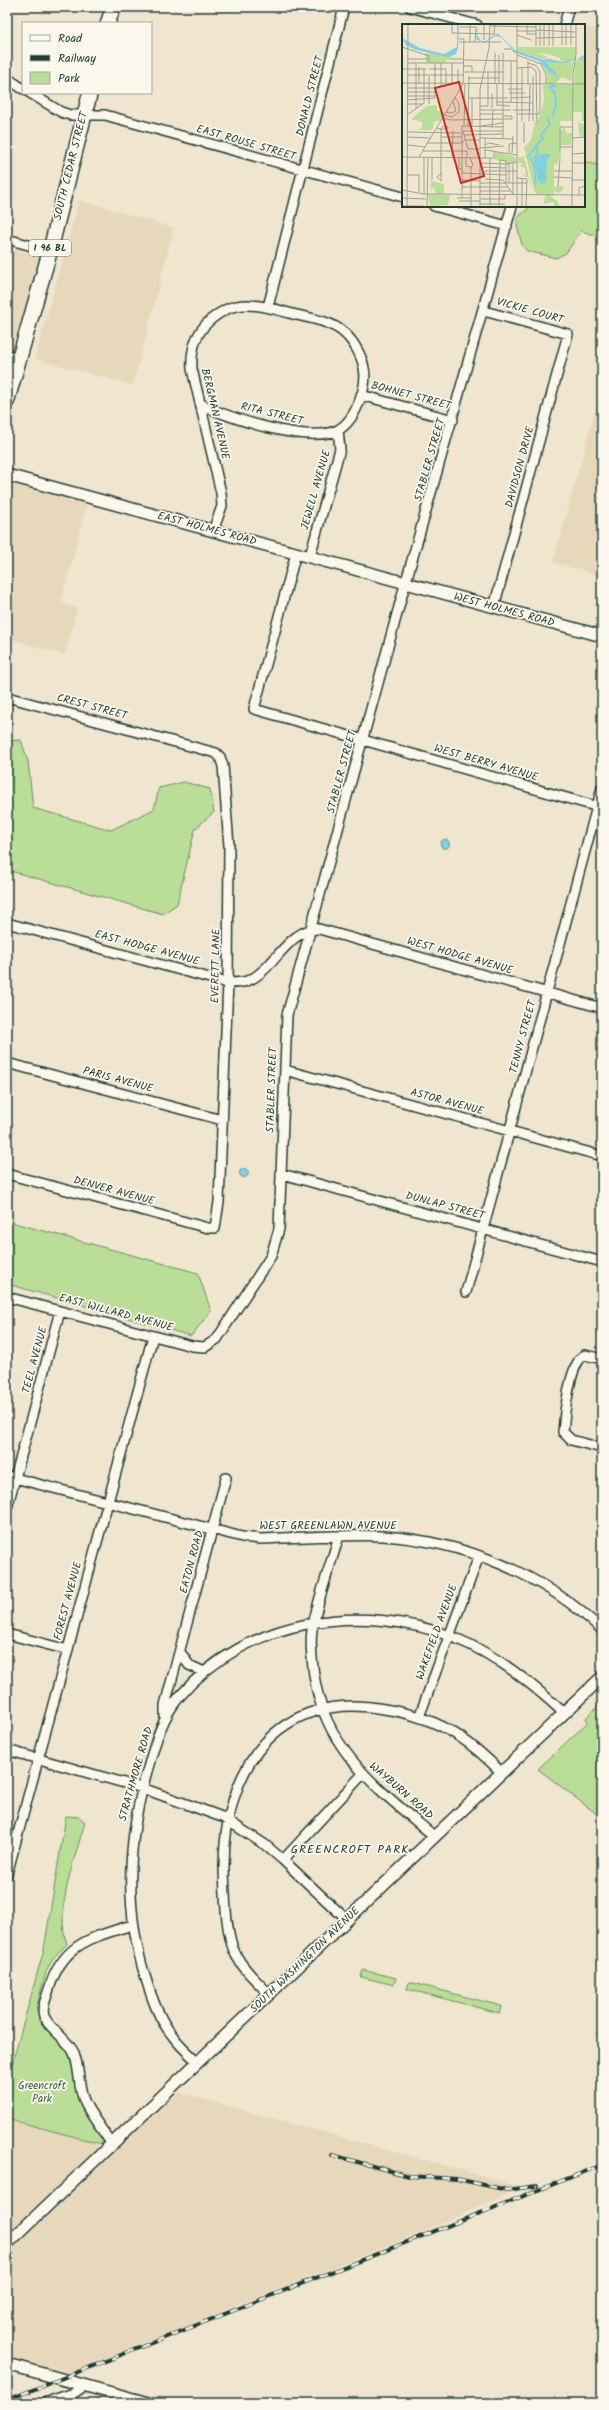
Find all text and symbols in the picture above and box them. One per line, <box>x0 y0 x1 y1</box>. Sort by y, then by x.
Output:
legend <box>22 22 152 94</box>
inset map <box>402 24 585 207</box>
text: Road <box>58 29 83 48</box>
text: Railway <box>58 49 96 68</box>
street label: DONALD STREET <box>291 53 329 138</box>
text: Park <box>58 69 80 88</box>
street label: SOUTH CEDAR STREET <box>49 109 93 222</box>
street label: EAST ROUSE STREET <box>194 120 299 166</box>
road number: I 96 BL <box>29 240 71 256</box>
street label: VICKIE COURT <box>494 293 567 329</box>
street label: BERGMAN AVENUE <box>196 367 234 462</box>
street label: BOHNET STREET <box>369 377 454 416</box>
street label: RITA STREET <box>239 398 306 431</box>
street label: STABLER STREET <box>410 415 451 504</box>
street label: DAVIDSON DRIVE <box>500 424 540 510</box>
street label: JEWELL AVENUE <box>296 447 336 532</box>
street label: EAST HOLMES ROAD <box>156 507 258 551</box>
street label: WEST HOLMES ROAD <box>452 588 556 632</box>
street label: CREST STREET <box>55 689 130 725</box>
street label: STABLER STREET <box>322 727 362 816</box>
street label: WEST BERRY AVENUE <box>432 740 541 787</box>
street label: EAST HODGE AVENUE <box>93 925 202 971</box>
street label: EVERETT LANE <box>206 928 226 1003</box>
street label: WEST HODGE AVENUE <box>405 932 516 980</box>
street label: TENNY STREET <box>505 997 542 1075</box>
street label: STABLER STREET <box>262 1046 283 1133</box>
street label: PARIS AVENUE <box>81 1062 156 1098</box>
street label: ASTOR AVENUE <box>408 1084 486 1121</box>
street label: DENVER AVENUE <box>71 1171 157 1211</box>
street label: DUNLAP STREET <box>403 1187 488 1225</box>
street label: EAST WILLARD AVENUE <box>57 1289 176 1337</box>
street label: TEEL AVENUE <box>17 1324 53 1395</box>
street label: WEST GREENLAWN AVENUE <box>259 1517 397 1535</box>
street label: EATON ROAD <box>175 1528 209 1596</box>
street label: FOREST AVENUE <box>49 1559 87 1642</box>
street label: WAKEFIELD AVENUE <box>411 1581 463 1682</box>
street label: STRATHMORE ROAD <box>114 1725 158 1823</box>
street label: WAYBURN ROAD <box>365 1758 437 1824</box>
district label: GREENCROFT PARK <box>291 1840 409 1859</box>
street label: SOUTH WASHINGTON AVENUE <box>246 1902 364 2017</box>
park label: Greencroft Park <box>18 2077 67 2108</box>

